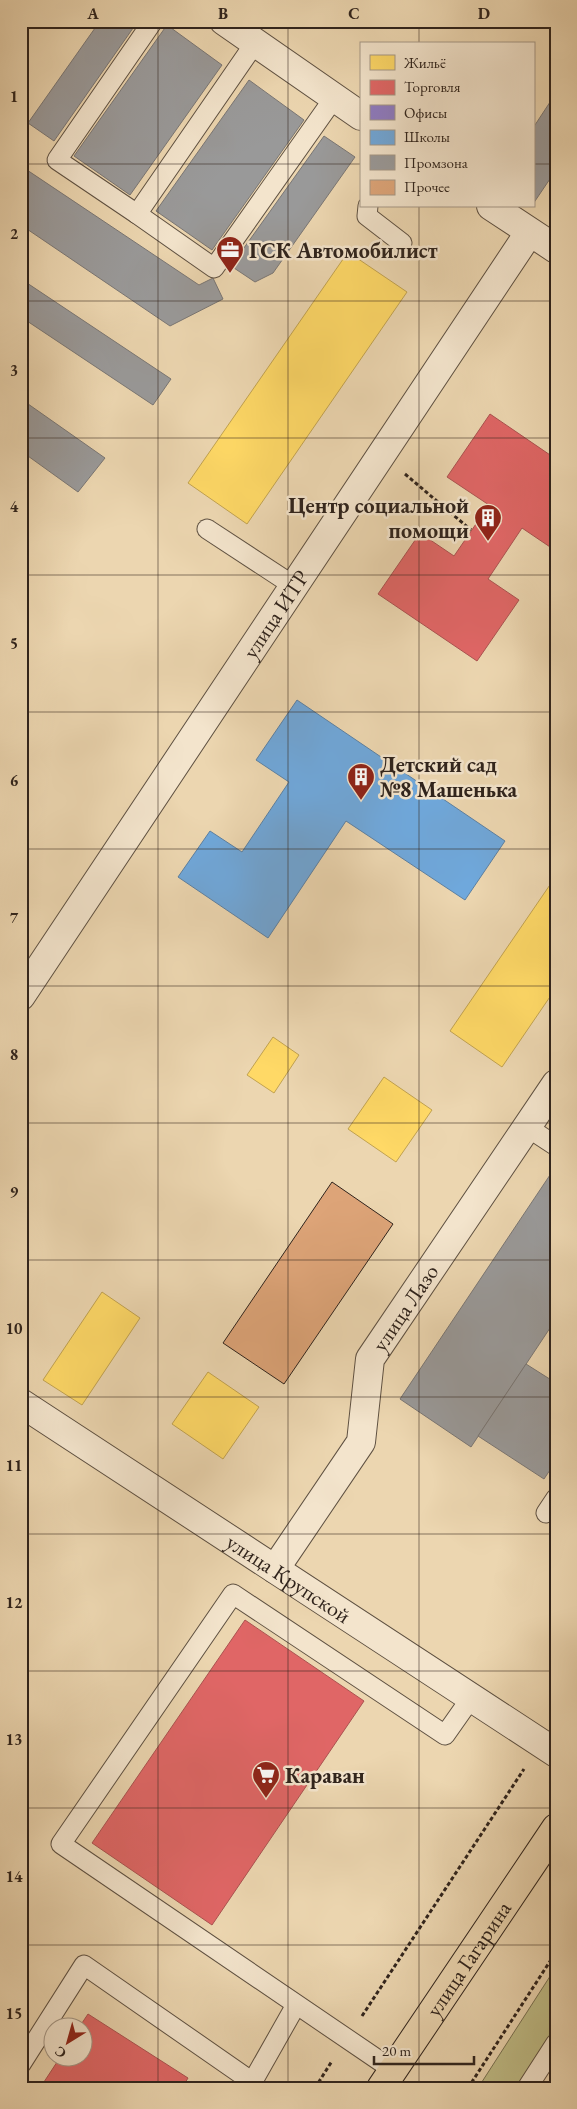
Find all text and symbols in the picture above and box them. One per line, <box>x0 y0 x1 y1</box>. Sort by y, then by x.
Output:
text: A <box>86 3 99 24</box>
text: B <box>218 3 228 24</box>
text: C <box>348 3 360 24</box>
text: D <box>478 3 490 24</box>
legend <box>360 42 534 208</box>
text: Жильё <box>403 53 446 72</box>
text: Торговля <box>404 77 461 96</box>
text: 1 <box>10 86 18 107</box>
text: Офисы <box>404 103 447 122</box>
text: Школы <box>404 127 450 146</box>
text: Промзона <box>404 153 468 172</box>
text: Прочее <box>404 177 450 196</box>
text: 2 <box>10 223 19 244</box>
office icon: ГСК Автомобилист <box>215 235 245 274</box>
place label: ГСК Автомобилист <box>249 236 438 265</box>
text: 3 <box>10 360 18 381</box>
place label: Центр социальной помощи <box>288 491 469 545</box>
text: 4 <box>10 496 19 517</box>
building icon: Центр социальной помощи <box>473 503 503 542</box>
street label: улица ИТР <box>235 564 315 664</box>
text: 5 <box>10 633 18 654</box>
place label: Детский сад №8 Машенька <box>380 750 518 804</box>
building icon: Детский сад №8 Машенька <box>346 762 376 801</box>
text: 6 <box>10 770 19 791</box>
text: 7 <box>10 907 19 928</box>
text: 8 <box>10 1044 18 1065</box>
text: 9 <box>10 1181 19 1202</box>
street label: улица Лазо <box>365 1258 445 1357</box>
text: 10 <box>6 1318 23 1339</box>
text: 11 <box>6 1455 22 1476</box>
street label: улица Крупской <box>221 1527 357 1630</box>
text: 12 <box>6 1592 23 1613</box>
text: 13 <box>6 1729 22 1750</box>
supermarket icon: Караван <box>251 1760 281 1799</box>
place label: Караван <box>285 1761 365 1790</box>
text: 14 <box>6 1866 23 1887</box>
street label: улица Гагарина <box>419 1895 518 2022</box>
text: 15 <box>6 2003 22 2024</box>
north arrow <box>42 2016 92 2066</box>
scale bar <box>374 2034 474 2066</box>
text: 20 m <box>382 2041 411 2060</box>
text: С <box>51 2042 70 2063</box>

